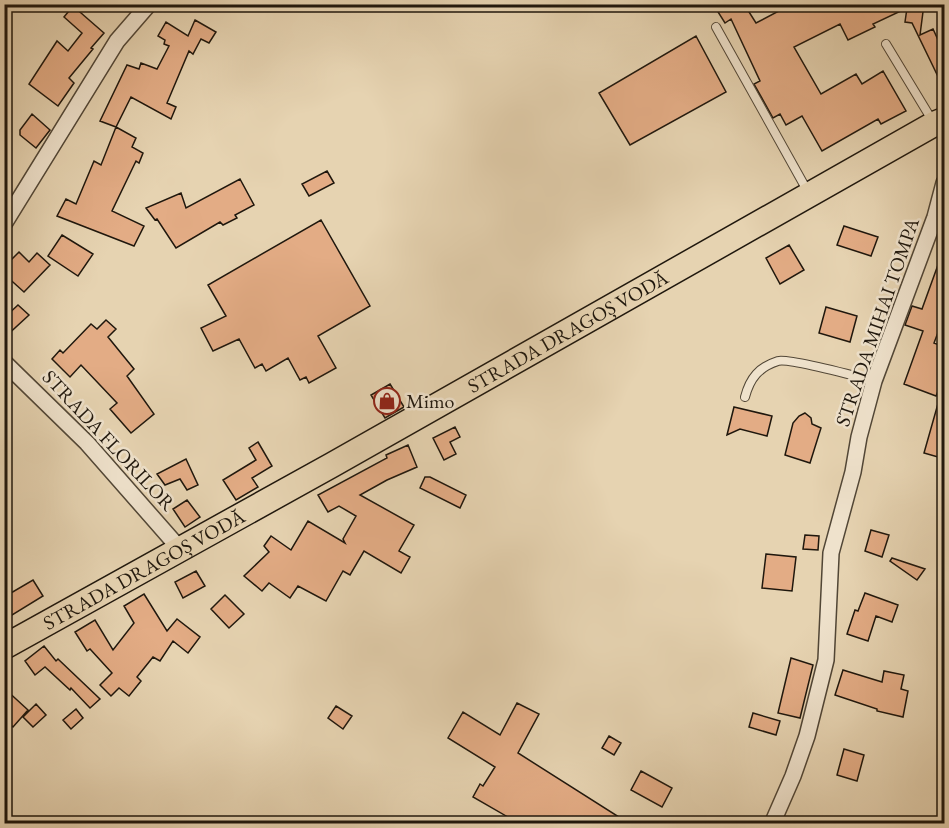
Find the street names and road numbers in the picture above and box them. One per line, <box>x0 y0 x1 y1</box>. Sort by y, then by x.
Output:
street label: STRADA MIHAI TOMPA <box>829 214 925 430</box>
street label: STRADA DRAGOȘ VODĂ <box>463 264 673 399</box>
street label: STRADA FLORILOR <box>37 364 182 516</box>
street label: STRADA DRAGOȘ VODĂ <box>38 503 250 636</box>

